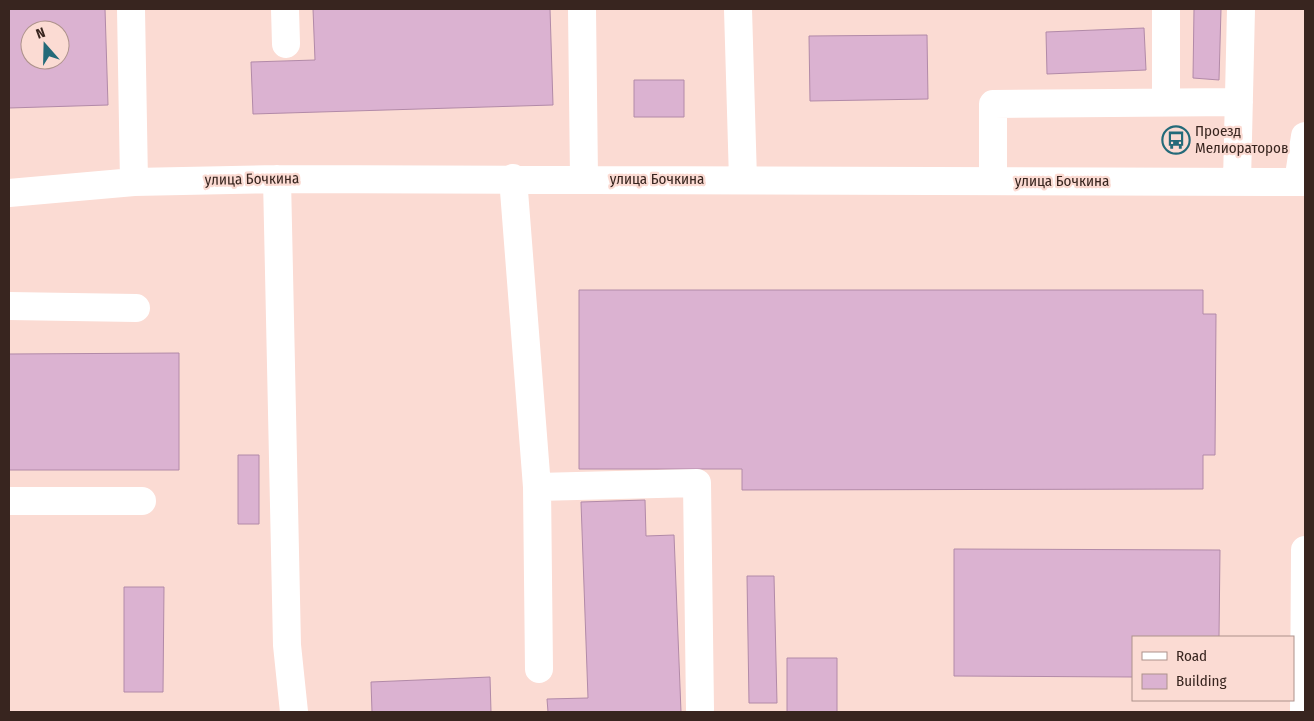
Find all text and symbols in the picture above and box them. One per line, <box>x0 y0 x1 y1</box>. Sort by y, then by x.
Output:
north arrow <box>20 20 70 70</box>
text: N <box>34 24 48 43</box>
place label: Проезд Мелиораторов <box>1195 122 1289 157</box>
bus stop icon: Проезд Мелиораторов <box>1161 125 1191 155</box>
street label: улица Бочкина <box>204 169 300 189</box>
street label: улица Бочкина <box>610 170 704 188</box>
street label: улица Бочкина <box>1015 172 1109 190</box>
legend <box>1132 636 1294 701</box>
text: Road <box>1176 647 1207 665</box>
text: Building <box>1176 672 1227 690</box>

